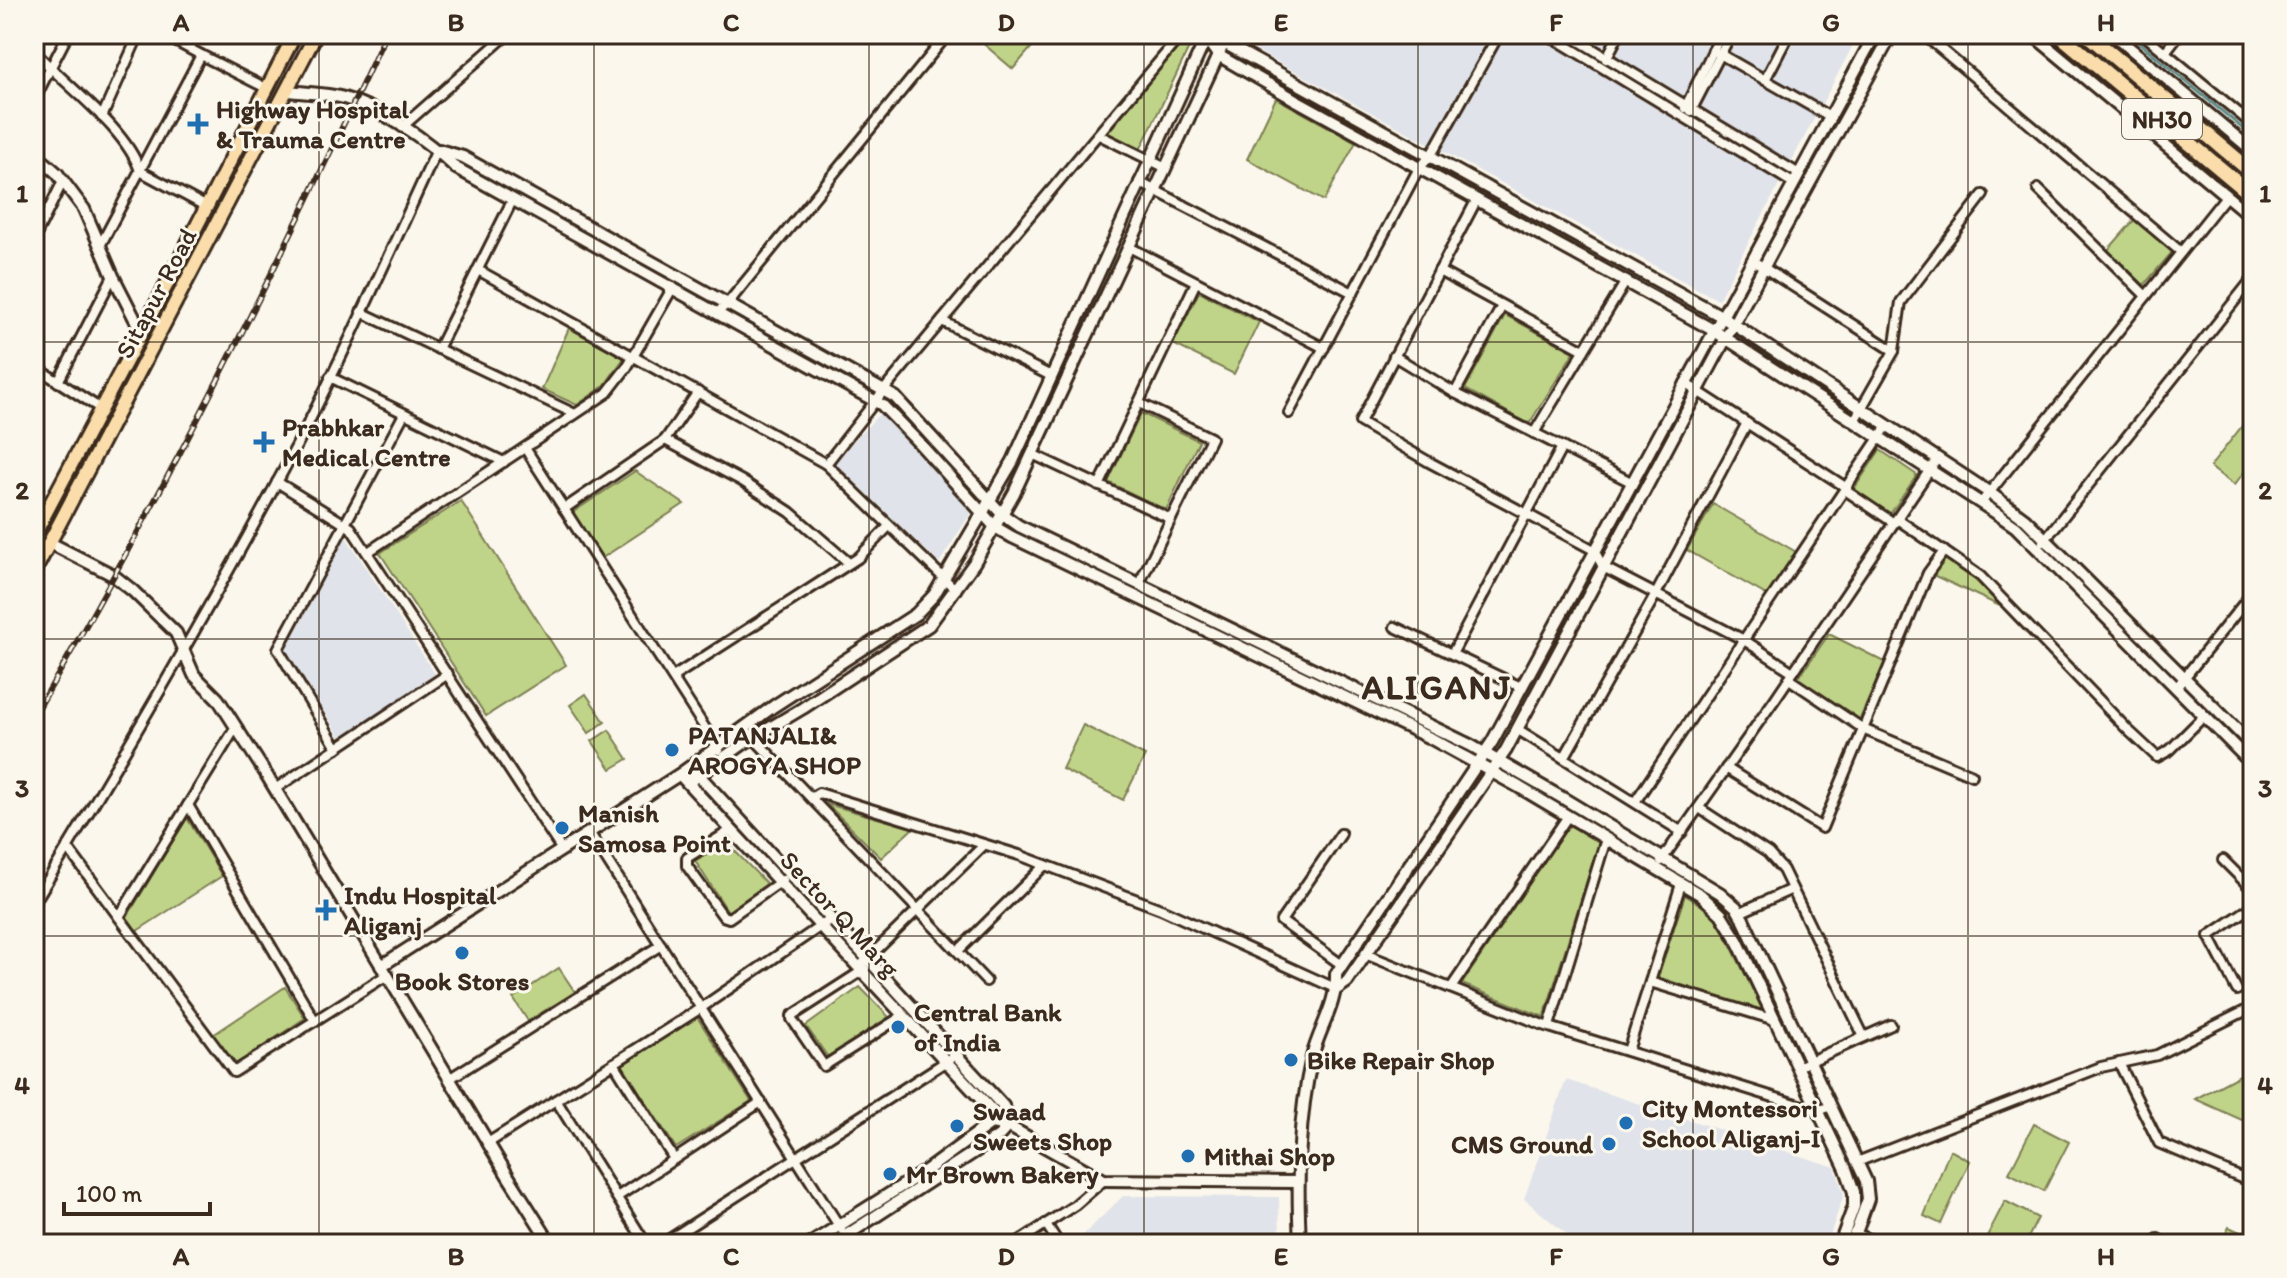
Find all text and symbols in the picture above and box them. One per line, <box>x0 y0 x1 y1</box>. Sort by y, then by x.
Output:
text: A <box>172 6 190 38</box>
text: B <box>448 6 465 38</box>
text: C <box>723 6 740 38</box>
text: D <box>997 6 1015 38</box>
text: E <box>1274 6 1288 38</box>
text: F <box>1549 6 1563 38</box>
text: G <box>1822 6 1840 38</box>
text: H <box>2097 6 2115 38</box>
place label: Highway Hospital & Trauma Centre <box>216 93 410 155</box>
road number: NH30 <box>2122 99 2202 139</box>
marker: Highway Hospital & Trauma Centre <box>187 113 209 135</box>
text: 1 <box>16 177 28 209</box>
text: 1 <box>2259 177 2271 209</box>
street label: Sitapur Road <box>108 222 204 364</box>
place label: Prabhkar Medical Centre <box>282 411 451 473</box>
marker: Prabhkar Medical Centre <box>253 431 275 453</box>
text: 2 <box>15 474 29 506</box>
text: 2 <box>2258 474 2272 506</box>
district label: ALIGANJ <box>1362 667 1512 708</box>
place label: PATANJALI& AROGYA SHOP <box>687 719 862 781</box>
marker: PATANJALI& AROGYA SHOP <box>663 741 681 759</box>
text: 3 <box>15 772 29 804</box>
text: 3 <box>2258 772 2272 804</box>
place label: Manish Samosa Point <box>578 797 731 859</box>
marker: Manish Samosa Point <box>553 819 571 837</box>
street label: Sector Q Marg <box>773 844 907 984</box>
place label: Indu Hospital Aliganj <box>343 879 497 941</box>
marker: Indu Hospital Aliganj <box>315 899 337 921</box>
marker: Book Stores <box>453 944 471 962</box>
place label: Book Stores <box>395 965 529 997</box>
place label: Central Bank of India <box>914 996 1062 1058</box>
marker: Central Bank of India <box>889 1018 907 1036</box>
place label: Bike Repair Shop <box>1307 1044 1495 1076</box>
marker: Bike Repair Shop <box>1282 1051 1300 1069</box>
text: 4 <box>14 1069 30 1101</box>
text: 4 <box>2257 1069 2273 1101</box>
place label: City Montessori School Aliganj-I <box>1642 1092 1821 1154</box>
place label: Swaad Sweets Shop <box>973 1095 1112 1157</box>
marker: City Montessori School Aliganj-I <box>1617 1114 1635 1132</box>
marker: Swaad Sweets Shop <box>948 1117 966 1135</box>
place label: CMS Ground <box>1451 1128 1594 1160</box>
marker: CMS Ground <box>1600 1135 1618 1153</box>
place label: Mithai Shop <box>1204 1140 1335 1172</box>
marker: Mithai Shop <box>1179 1147 1197 1165</box>
place label: Mr Brown Bakery <box>906 1158 1099 1190</box>
marker: Mr Brown Bakery <box>881 1165 899 1183</box>
scale bar <box>64 1166 210 1216</box>
text: 100 m <box>76 1179 142 1208</box>
text: A <box>172 1240 190 1272</box>
text: B <box>448 1240 465 1272</box>
text: C <box>723 1240 740 1272</box>
text: D <box>997 1240 1015 1272</box>
text: E <box>1274 1240 1288 1272</box>
text: F <box>1549 1240 1563 1272</box>
text: G <box>1822 1240 1840 1272</box>
text: H <box>2097 1240 2115 1272</box>

